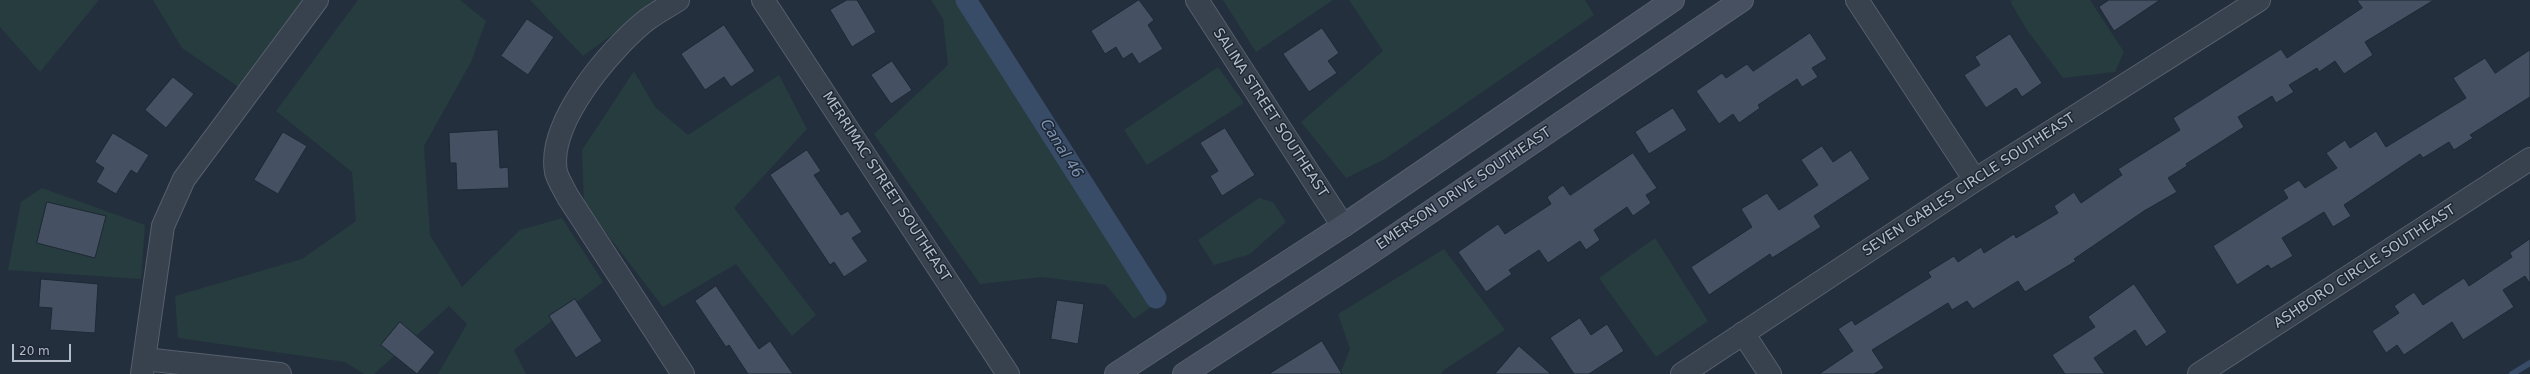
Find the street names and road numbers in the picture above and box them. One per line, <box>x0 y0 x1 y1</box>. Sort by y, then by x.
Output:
street label: SALINA STREET SOUTHEAST <box>1209 25 1331 201</box>
street label: MERRIMAC STREET SOUTHEAST <box>818 89 954 285</box>
street label: SEVEN GABLES CIRCLE SOUTHEAST <box>1860 110 2078 260</box>
street label: EMERSON DRIVE SOUTHEAST <box>1374 124 1554 254</box>
street label: ASHBORO CIRCLE SOUTHEAST <box>2271 202 2459 332</box>

